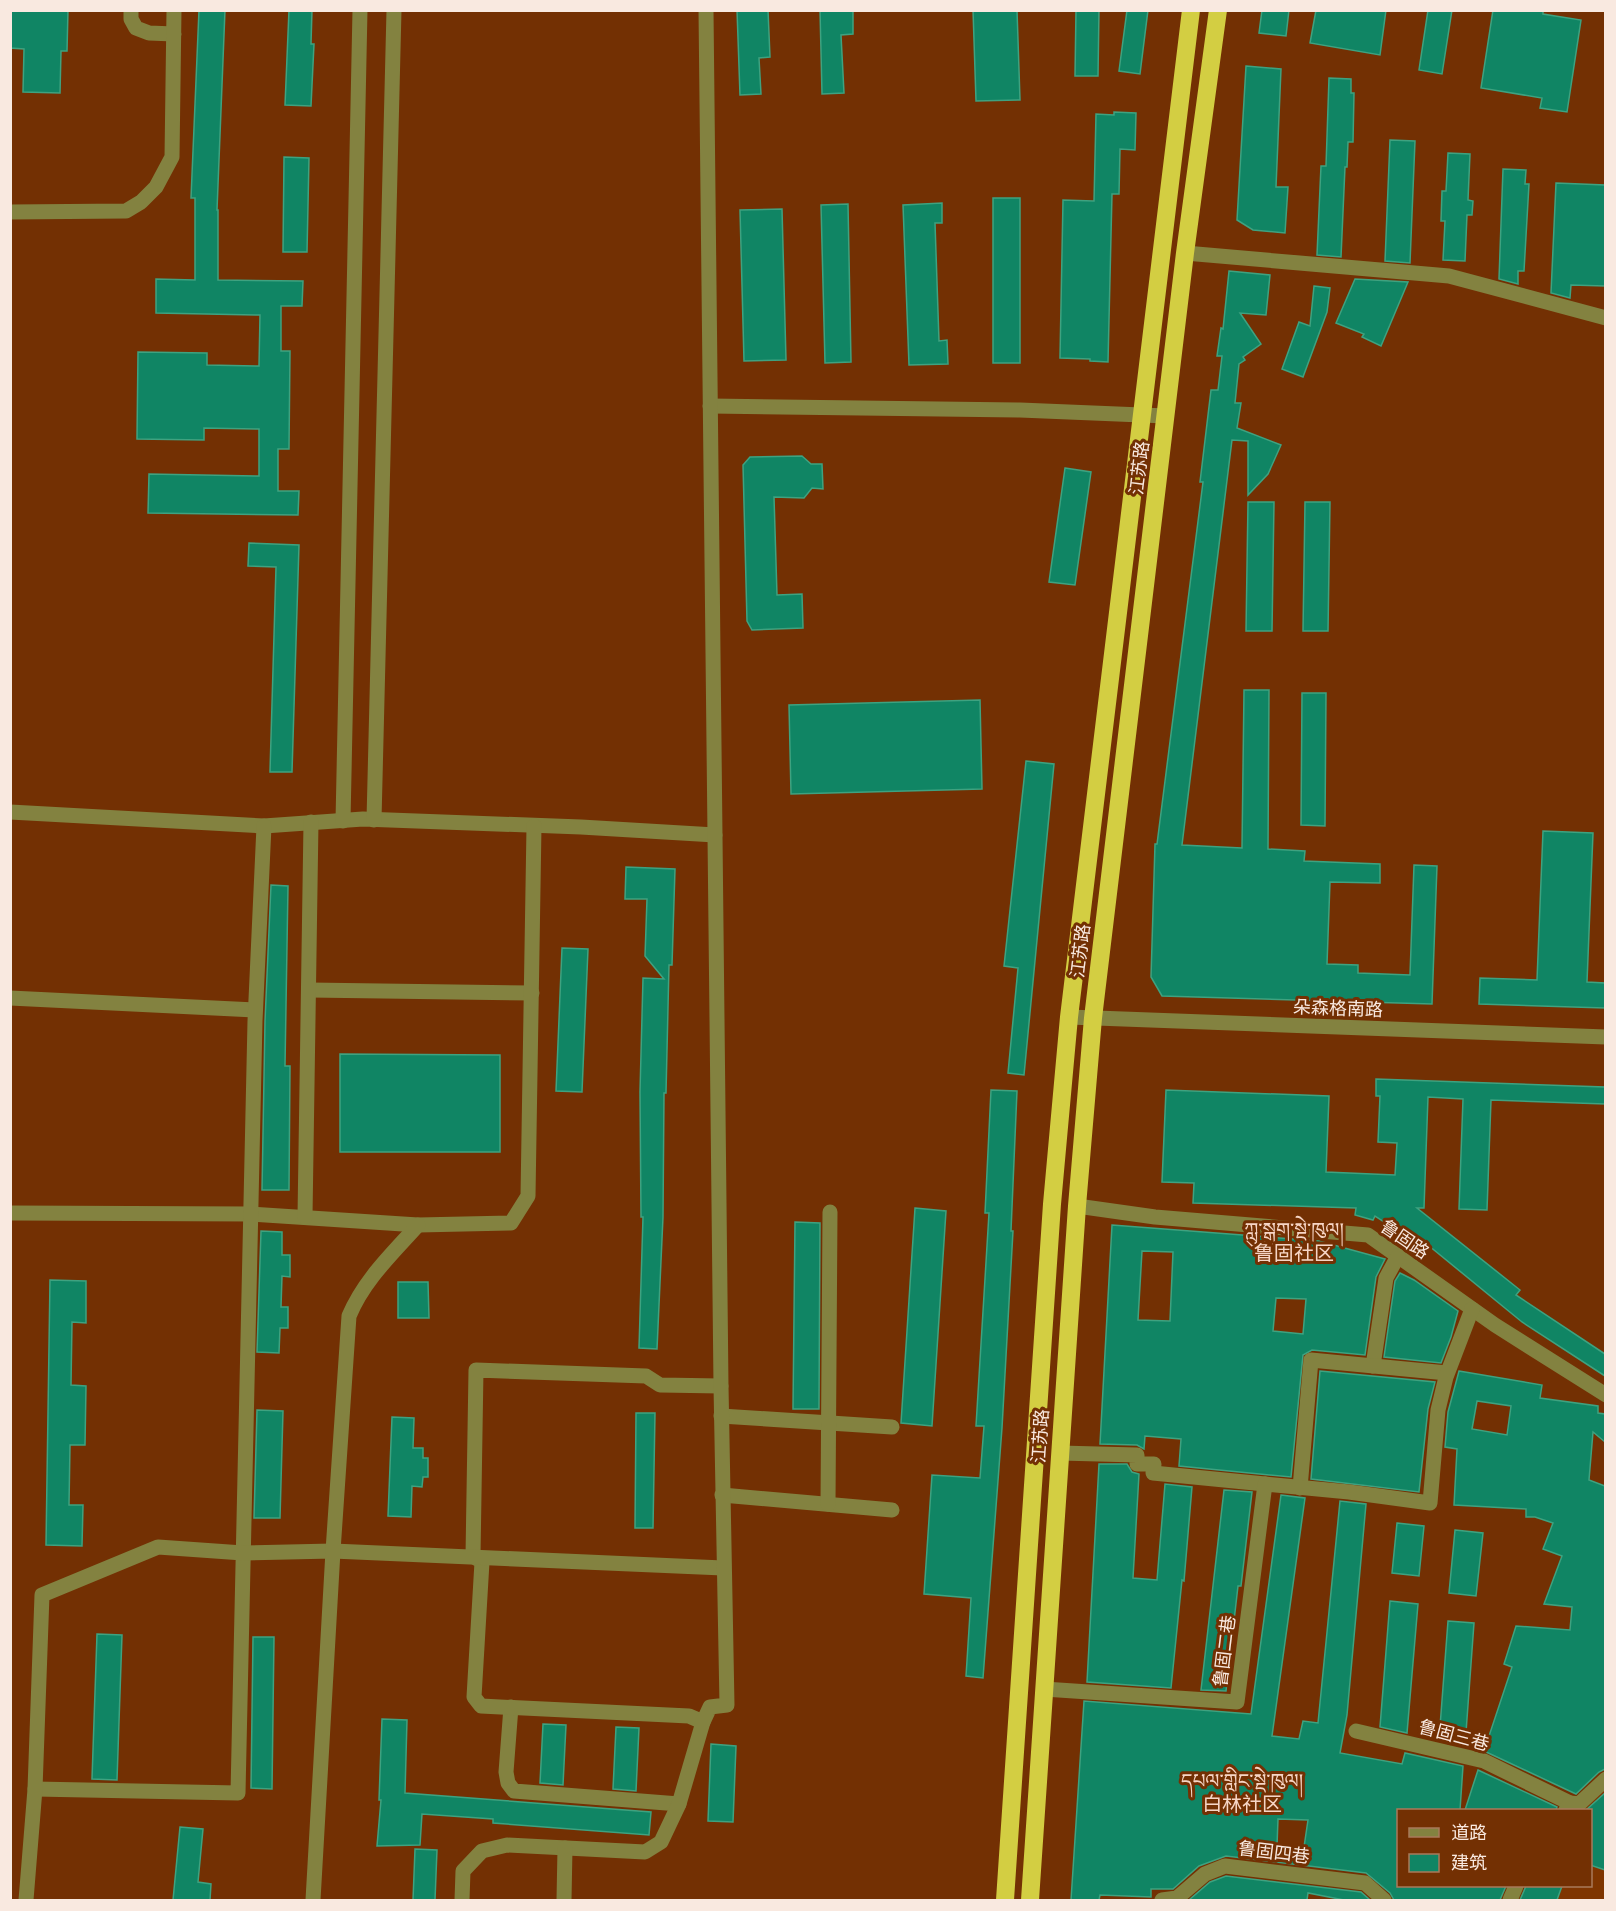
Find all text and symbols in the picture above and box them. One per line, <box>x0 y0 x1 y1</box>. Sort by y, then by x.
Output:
street label: 江苏路 <box>1124 440 1154 496</box>
street label: 江苏路 <box>1065 923 1095 979</box>
street label: 朵森格南路 <box>1293 995 1383 1021</box>
street label: 鲁固路 <box>1376 1214 1434 1264</box>
district label: ཀླུ་སྒུག་སྡེ་ཁུལ། 鲁固社区 <box>1244 1215 1344 1266</box>
street label: 江苏路 <box>1027 1408 1053 1464</box>
street label: 鲁固二巷 <box>1208 1614 1240 1688</box>
street label: 鲁固三巷 <box>1416 1715 1492 1755</box>
district label: དཔལ་གླིང་སྡེ་ཁུལ། 白林社区 <box>1181 1766 1303 1817</box>
legend <box>1397 1809 1592 1887</box>
text: 道路 <box>1451 1821 1487 1844</box>
street label: 鲁固四巷 <box>1237 1836 1311 1868</box>
text: 建筑 <box>1451 1851 1487 1874</box>

